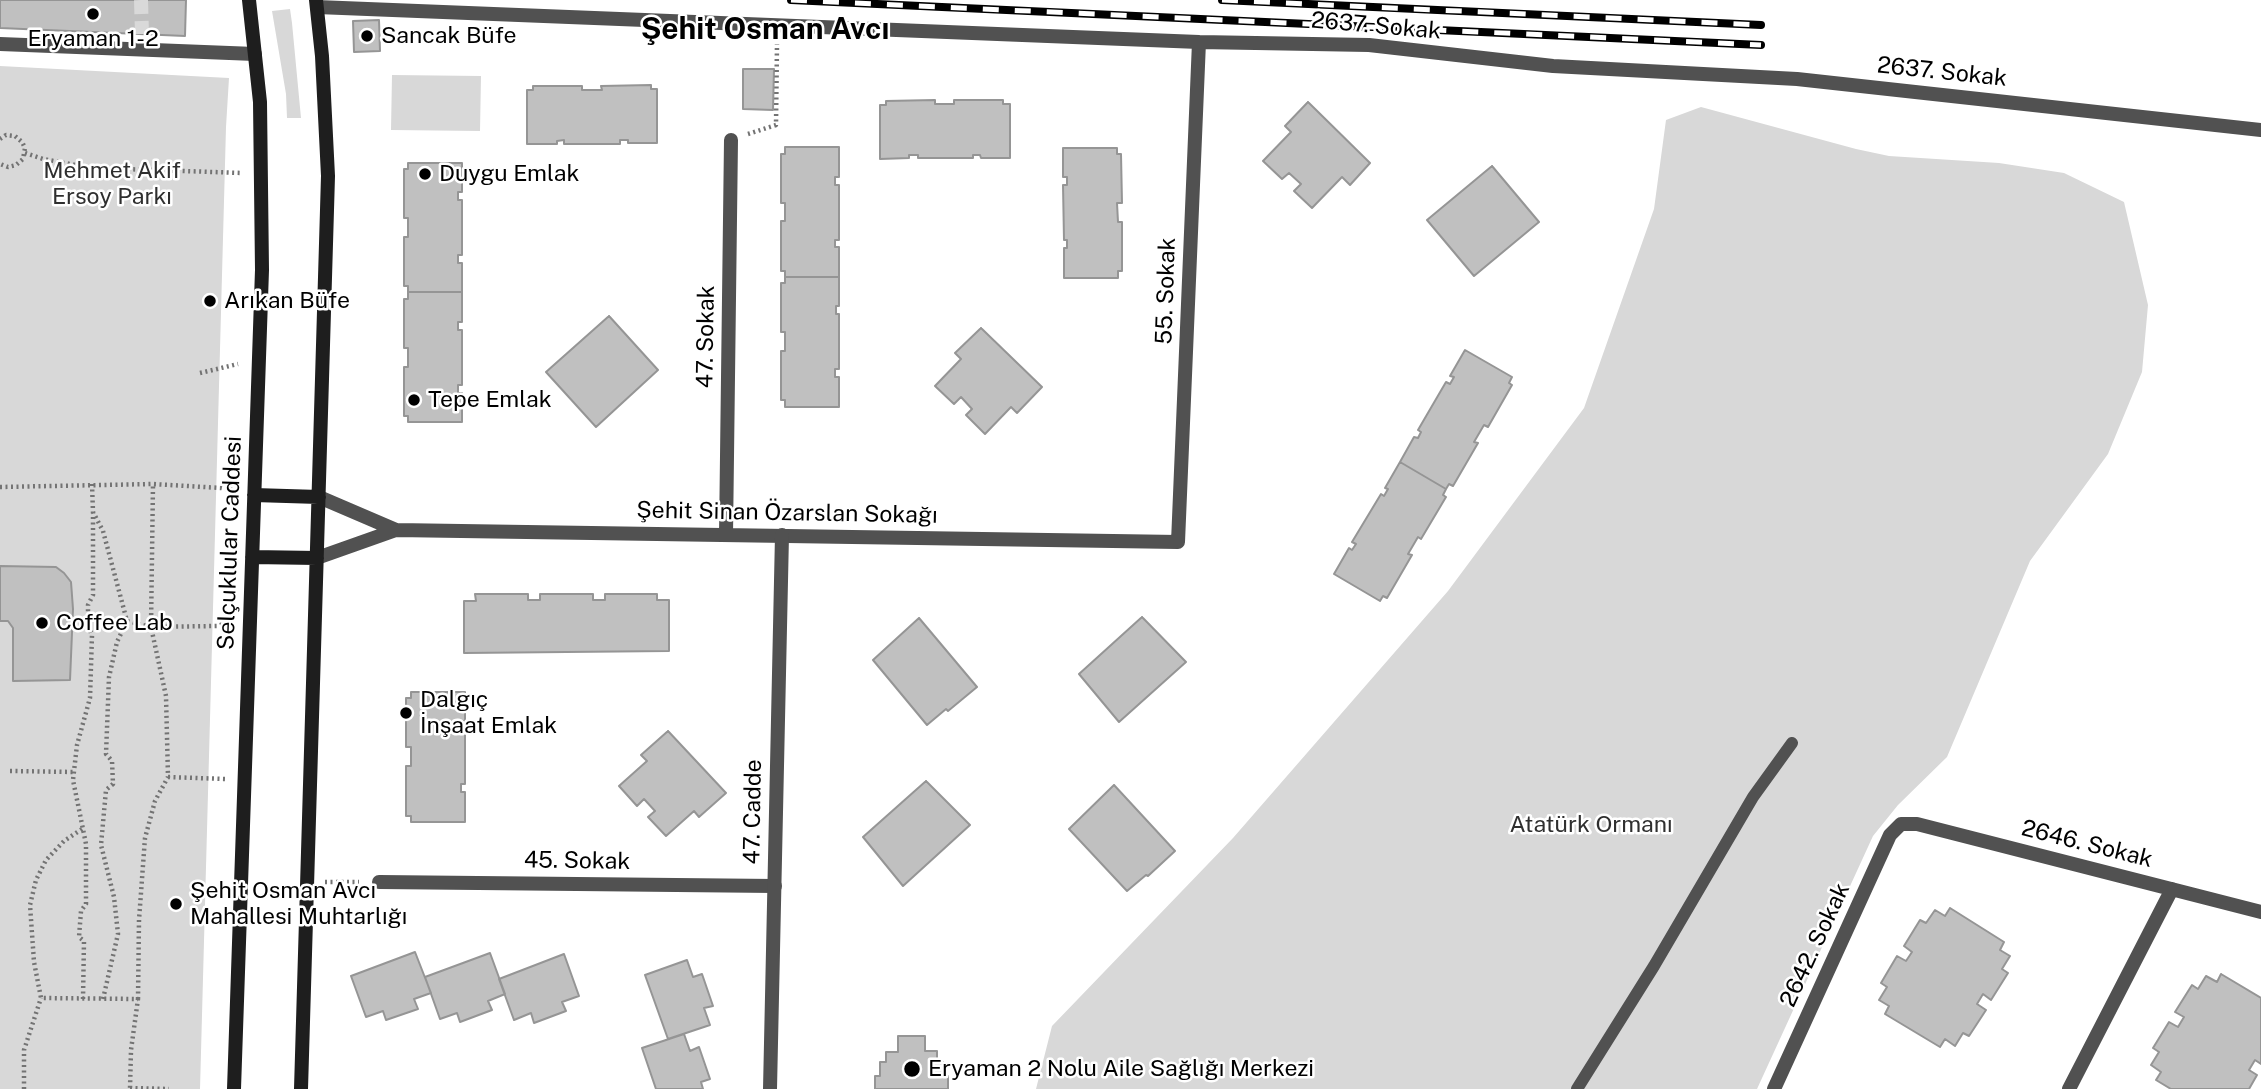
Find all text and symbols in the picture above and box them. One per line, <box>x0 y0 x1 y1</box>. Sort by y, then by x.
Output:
marker: Eryaman 1-2 <box>85 6 101 22</box>
street label: 2637. Sokak <box>1310 7 1442 45</box>
district label: Şehit Osman Avcı <box>641 12 889 48</box>
place label: Sancak Büfe <box>381 22 517 50</box>
place label: Eryaman 1-2 <box>27 25 159 53</box>
marker: Sancak Büfe <box>359 28 375 44</box>
street label: 2637. Sokak <box>1876 51 2008 93</box>
park label: Mehmet Akif Ersoy Parkı <box>43 157 181 211</box>
place label: Duygu Emlak <box>439 160 579 188</box>
marker: Duygu Emlak <box>417 166 433 182</box>
street label: 55. Sokak <box>1150 237 1182 345</box>
street label: 47. Sokak <box>691 285 721 389</box>
place label: Arıkan Büfe <box>224 287 350 315</box>
marker: Arıkan Büfe <box>202 293 218 309</box>
place label: Tepe Emlak <box>428 386 552 414</box>
marker: Tepe Emlak <box>406 392 422 408</box>
street label: Selçuklular Caddesi <box>212 436 248 650</box>
street label: Şehit Sinan Özarslan Sokağı <box>636 497 938 529</box>
place label: Coffee Lab <box>56 609 173 637</box>
marker: Coffee Lab <box>34 615 50 631</box>
place label: Dalgıç İnşaat Emlak <box>420 686 557 740</box>
marker: Dalgıç İnşaat Emlak <box>398 705 414 721</box>
street label: 47. Cadde <box>738 759 768 865</box>
park label: Atatürk Ormanı <box>1509 811 1673 839</box>
street label: 2646. Sokak <box>2019 814 2155 874</box>
street label: 45. Sokak <box>524 846 630 876</box>
place label: Şehit Osman Avcı Mahallesi Muhtarlığı <box>190 877 407 931</box>
street label: 2642. Sokak <box>1774 879 1856 1011</box>
marker: Şehit Osman Avcı Mahallesi Muhtarlığı <box>168 896 184 912</box>
place label: Eryaman 2 Nolu Aile Sağlığı Merkezi <box>928 1055 1314 1083</box>
marker: Eryaman 2 Nolu Aile Sağlığı Merkezi <box>902 1059 922 1079</box>

